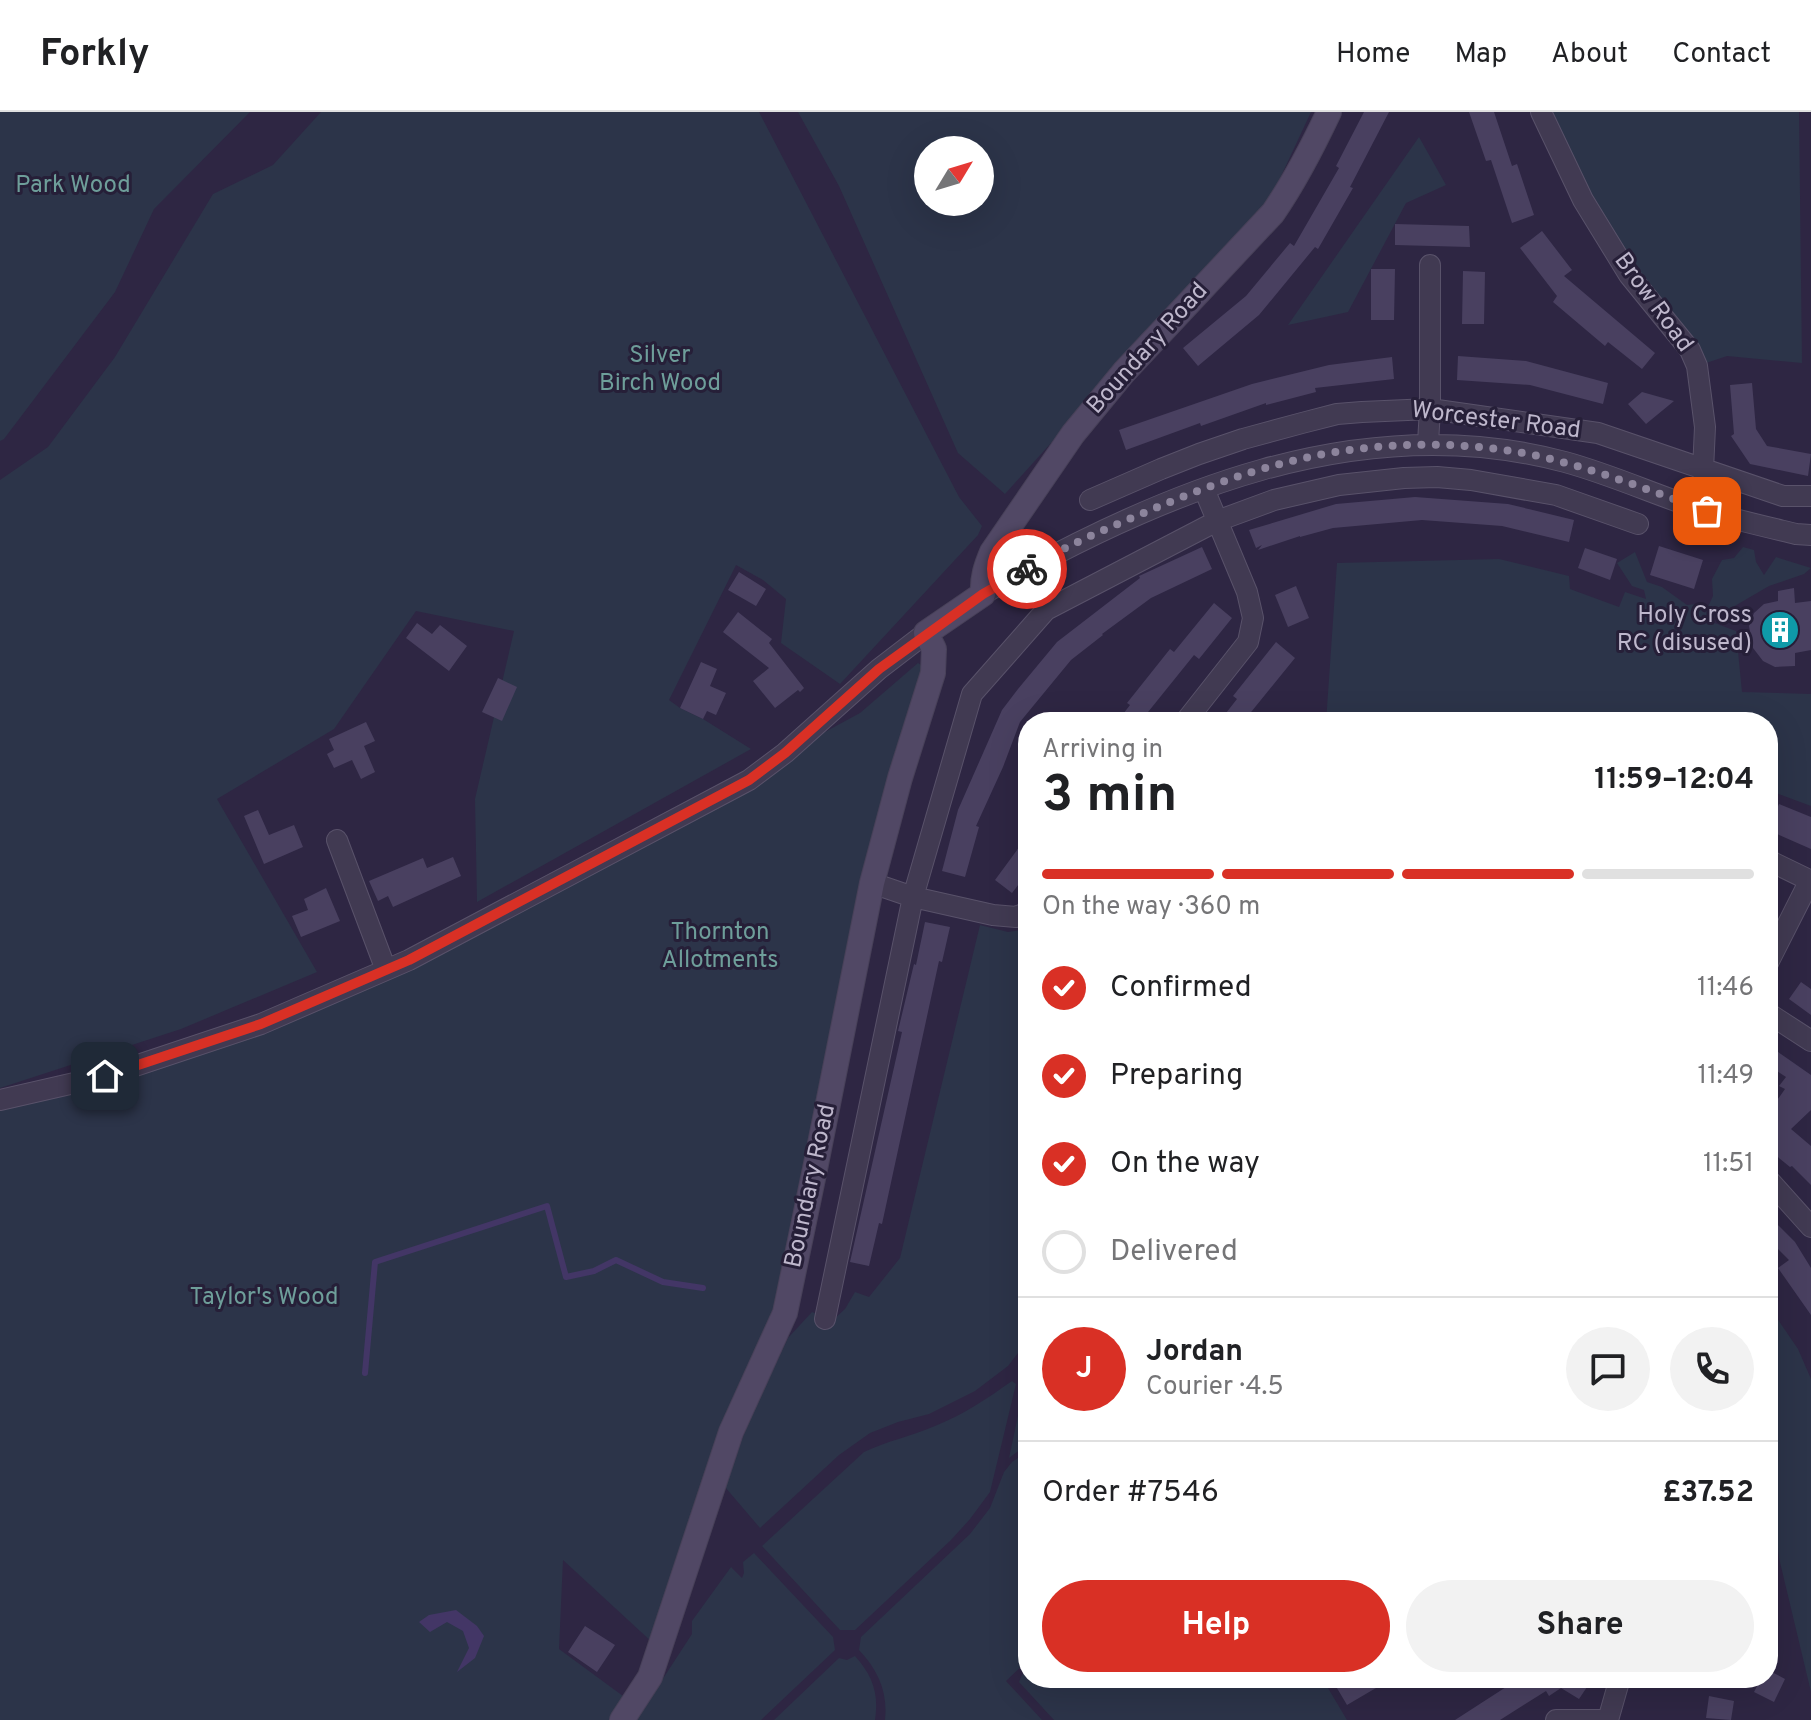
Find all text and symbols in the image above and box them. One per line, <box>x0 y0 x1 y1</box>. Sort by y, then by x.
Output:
text: Forkly <box>40 31 150 80</box>
text: Home <box>1336 37 1410 73</box>
text: Map <box>1454 37 1507 73</box>
text: About <box>1551 37 1628 73</box>
text: Contact <box>1672 37 1771 73</box>
north arrow <box>914 136 994 216</box>
map controls <box>914 136 994 216</box>
park label: Park Wood <box>15 171 131 201</box>
street label: Brow Road <box>1607 247 1699 359</box>
street label: Boundary Road <box>1081 277 1215 421</box>
park label: Silver Birch Wood <box>599 341 721 399</box>
street label: Worcester Road <box>1410 396 1582 446</box>
pin <box>1673 477 1741 545</box>
icon: bag <box>1685 489 1729 533</box>
courier <box>987 529 1067 609</box>
icon: bike <box>1005 547 1049 591</box>
place label: Holy Cross RC (disused) <box>1617 601 1752 659</box>
building icon: Holy Cross RC (disused) <box>1759 609 1801 651</box>
text: Arriving in <box>1042 734 1163 767</box>
text: 11:59–12:04 <box>1594 762 1754 799</box>
text: 3 min <box>1042 764 1177 830</box>
text: On the way · 360 m <box>1042 891 1260 924</box>
park label: Thornton Allotments <box>661 918 779 976</box>
icon: check <box>1042 966 1086 1010</box>
text: Confirmed <box>1110 970 1252 1007</box>
text: 11:46 <box>1697 972 1754 1005</box>
pin <box>71 1042 139 1110</box>
icon: home <box>83 1054 127 1098</box>
icon: check <box>1042 1054 1086 1098</box>
text: Preparing <box>1110 1058 1243 1095</box>
text: 11:49 <box>1697 1060 1754 1093</box>
street label: Boundary Road <box>779 1101 843 1271</box>
icon: check <box>1042 1142 1086 1186</box>
text: On the way <box>1110 1146 1260 1183</box>
text: 11:51 <box>1703 1148 1754 1181</box>
text: Delivered <box>1110 1234 1238 1271</box>
park label: Taylor's Wood <box>190 1283 338 1313</box>
button: chat <box>1566 1327 1650 1411</box>
button: phone <box>1670 1327 1754 1411</box>
text: Jordan <box>1146 1334 1243 1371</box>
text: J <box>1076 1351 1092 1388</box>
text: Courier · 4.5 <box>1146 1371 1284 1404</box>
text: Order #7546 <box>1042 1475 1219 1512</box>
text: £37.52 <box>1662 1475 1754 1512</box>
button: Help <box>1042 1580 1390 1672</box>
button: Share <box>1406 1580 1754 1672</box>

